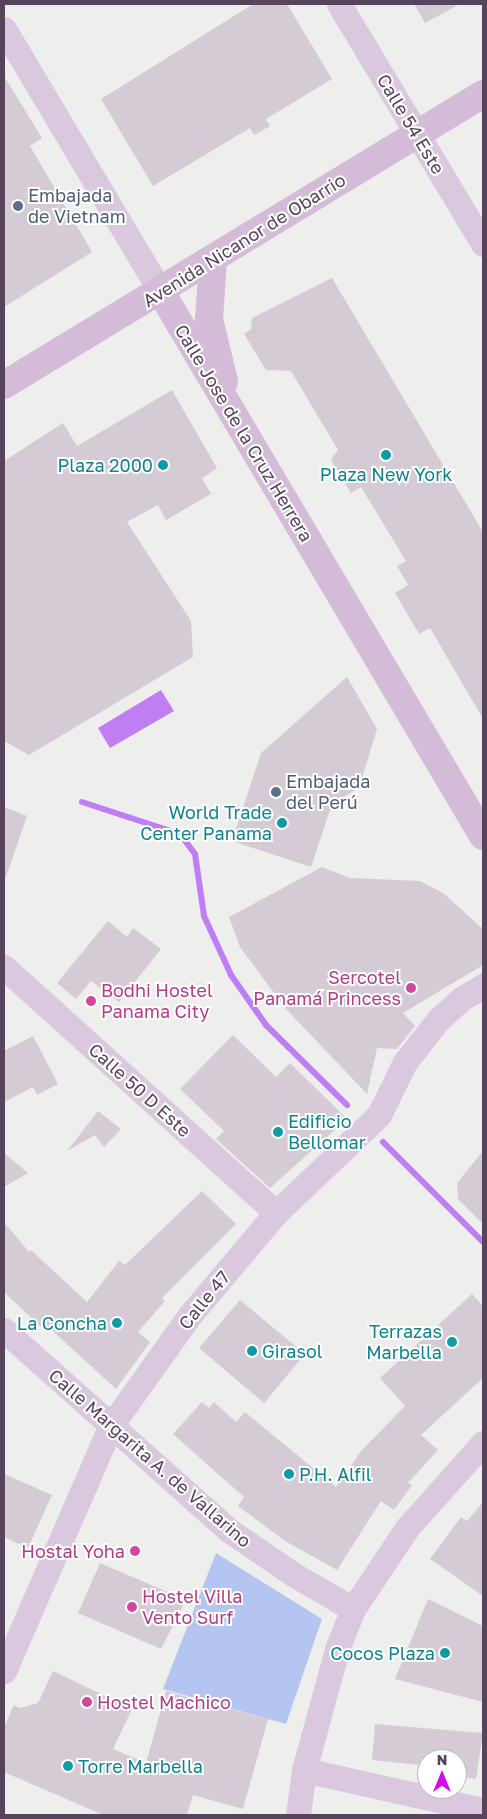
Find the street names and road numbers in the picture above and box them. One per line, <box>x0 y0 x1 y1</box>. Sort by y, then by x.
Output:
street label: Calle 54 Este <box>373 70 449 178</box>
street label: Avenida Nicanor de Obarrio <box>139 169 349 311</box>
street label: Calle Jose de la Cruz Herrera <box>170 320 318 546</box>
street label: Calle 50 D Este <box>84 1038 196 1142</box>
street label: Calle 47 <box>174 1266 234 1334</box>
street label: Calle Margarita A. de Vallarino <box>44 1364 256 1552</box>

